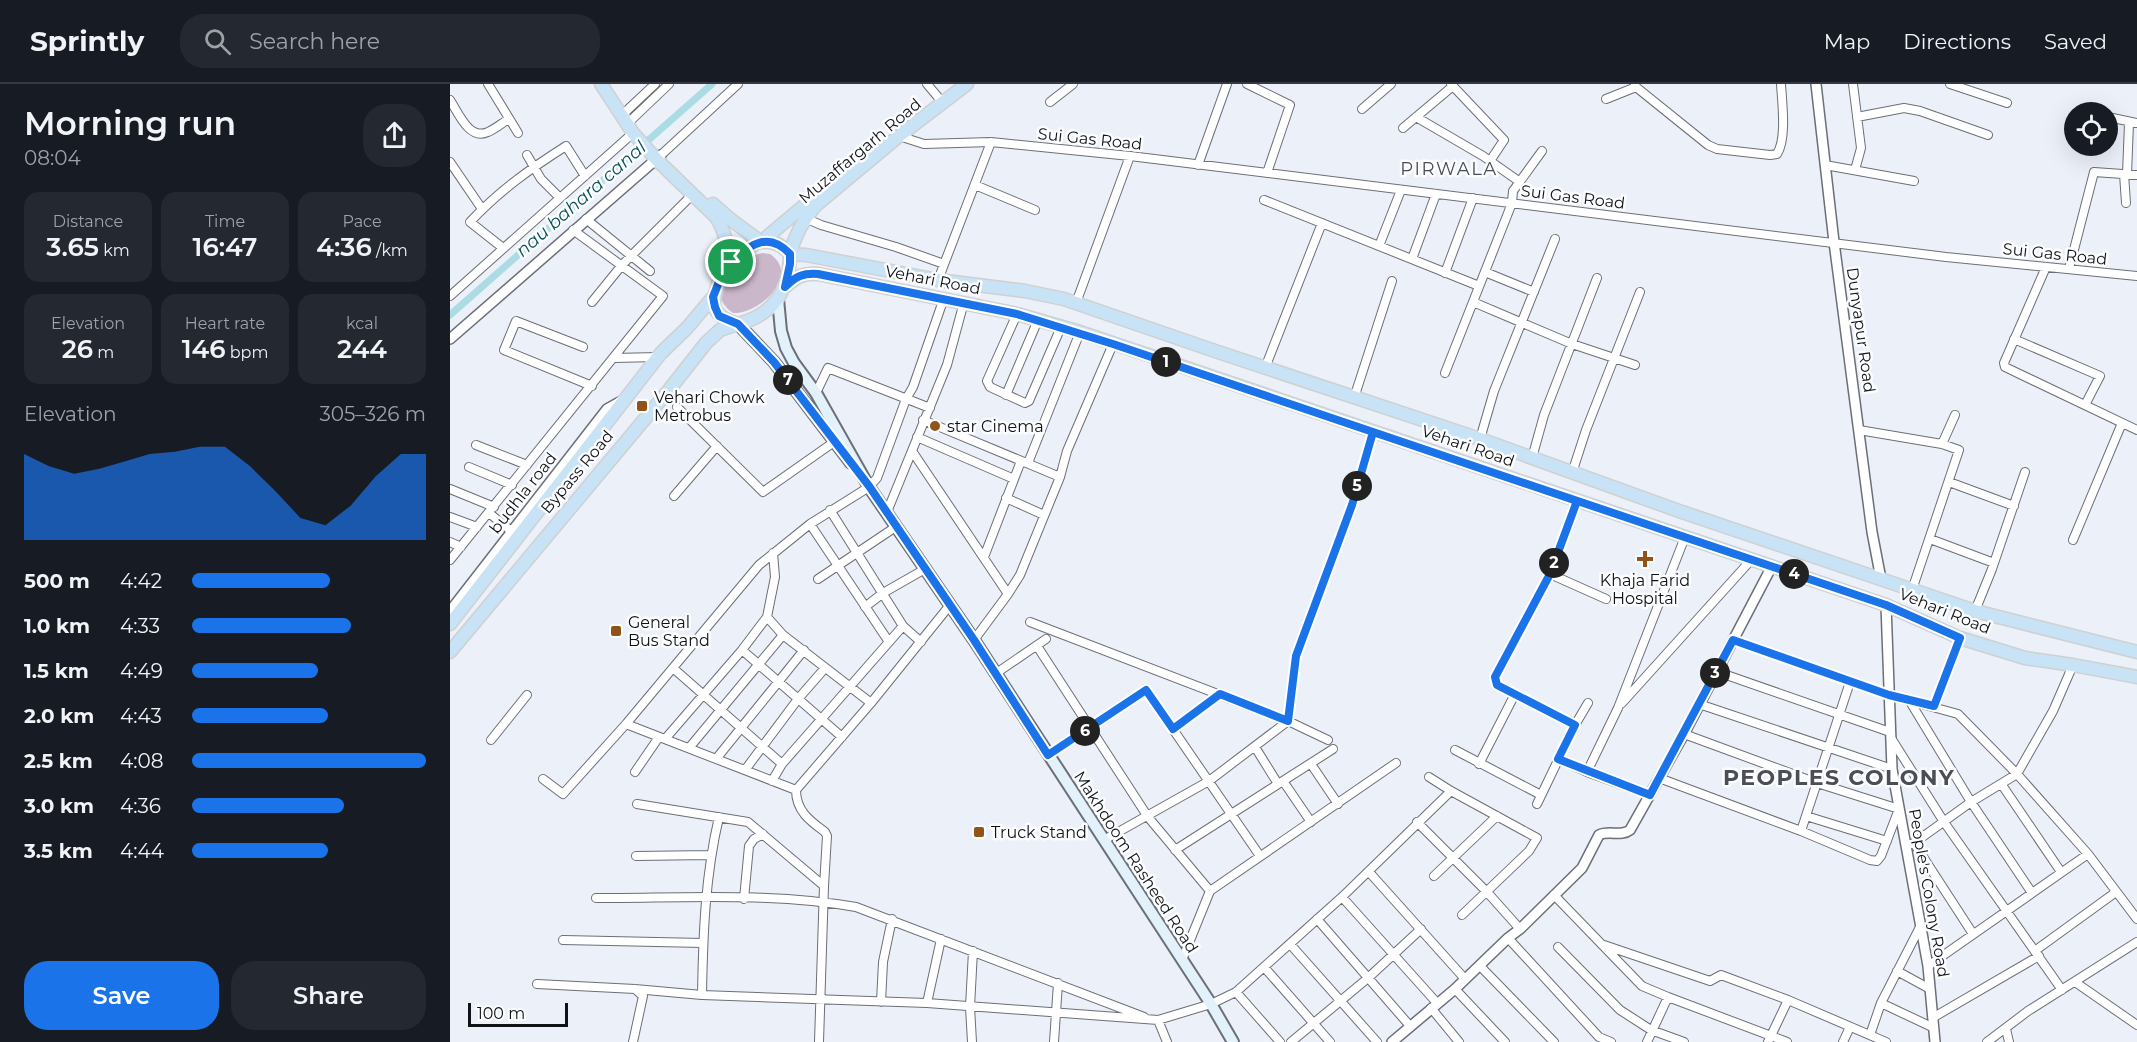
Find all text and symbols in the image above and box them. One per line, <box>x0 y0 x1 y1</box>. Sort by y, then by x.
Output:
search box <box>180 14 600 68</box>
text: Sprintly <box>30 24 144 58</box>
icon: search <box>201 25 234 58</box>
text: Search here <box>249 28 380 55</box>
text: Map <box>1824 29 1870 54</box>
text: Directions <box>1903 29 2011 54</box>
text: Saved <box>2044 29 2107 54</box>
street label: Muzaffargarh Road <box>795 94 925 208</box>
map controls <box>2064 102 2118 156</box>
button: locate <box>2064 102 2118 156</box>
text: Morning run <box>24 103 236 143</box>
button: share <box>363 104 426 167</box>
street label: Sui Gas Road <box>1037 124 1143 154</box>
water label: nau bahara canal <box>511 136 651 262</box>
text: 08:04 <box>24 146 81 170</box>
district label: PIRWALA <box>1400 158 1498 180</box>
street label: Sui Gas Road <box>1520 181 1626 213</box>
text: Distance <box>53 212 123 231</box>
text: Time <box>205 212 245 231</box>
text: Pace <box>342 212 382 231</box>
text: 3.65 <box>46 231 99 263</box>
text: 16:47 <box>193 231 257 263</box>
text: 4:36 <box>316 231 372 263</box>
pin <box>705 236 756 287</box>
street label: Sui Gas Road <box>2002 239 2108 269</box>
text: km <box>99 241 130 260</box>
text: /km <box>372 241 408 260</box>
icon: arrive <box>714 245 747 278</box>
street label: Vehari Road <box>884 261 982 299</box>
street label: Dunyapur Road <box>1843 266 1879 394</box>
text: Elevation <box>51 314 125 333</box>
text: Heart rate <box>185 314 265 333</box>
text: kcal <box>346 314 378 333</box>
text: 26 <box>62 333 93 365</box>
text: 146 <box>182 333 226 365</box>
text: 244 <box>337 333 387 365</box>
text: m <box>93 343 114 362</box>
text: bpm <box>226 343 268 362</box>
pin: 1 <box>1151 347 1181 377</box>
text: 1 <box>1163 352 1169 371</box>
pin: 7 <box>773 365 803 395</box>
text: 7 <box>783 370 793 389</box>
place label: Vehari Chowk Metrobus <box>654 388 765 425</box>
marker: Vehari Chowk Metrobus <box>635 399 649 413</box>
text: Elevation <box>24 402 116 426</box>
text: 305–326 m <box>319 402 426 426</box>
place label: star Cinema <box>947 417 1044 436</box>
marker: star Cinema <box>928 419 942 433</box>
street label: Vehari Road <box>1419 421 1517 471</box>
street label: Bypass Road <box>537 427 617 517</box>
street label: budhla road <box>485 449 561 537</box>
pin: 5 <box>1342 471 1372 501</box>
text: 5 <box>1352 476 1362 495</box>
pin: 2 <box>1539 548 1569 578</box>
marker: Khaja Farid Hospital <box>1636 550 1654 568</box>
text: 2 <box>1549 553 1559 572</box>
pin: 4 <box>1779 559 1809 589</box>
text: 4 <box>1788 564 1800 583</box>
text: 500 m <box>24 569 90 593</box>
text: 4:42 <box>120 569 162 593</box>
place label: Khaja Farid Hospital <box>1600 571 1690 608</box>
street label: Vehari Road <box>1897 584 1993 638</box>
place label: General Bus Stand <box>628 613 710 650</box>
text: 1.0 km <box>24 614 90 638</box>
text: 4:33 <box>120 614 160 638</box>
marker: General Bus Stand <box>609 624 623 638</box>
pin: 3 <box>1700 658 1730 688</box>
text: 1.5 km <box>24 659 89 683</box>
text: 4:49 <box>120 659 163 683</box>
text: 3 <box>1710 663 1720 682</box>
text: 2.0 km <box>24 704 94 728</box>
text: 4:43 <box>120 704 162 728</box>
pin: 6 <box>1070 716 1100 746</box>
text: 6 <box>1080 721 1090 740</box>
text: 2.5 km <box>24 749 93 773</box>
text: 4:08 <box>120 749 164 773</box>
district label: PEOPLES COLONY <box>1723 764 1955 791</box>
street label: Makhdoom Rasheed Road <box>1070 768 1202 956</box>
text: 3.0 km <box>24 794 94 818</box>
text: 4:36 <box>120 794 161 818</box>
street label: People's Colony Road <box>1905 807 1953 979</box>
place label: Truck Stand <box>991 823 1087 842</box>
marker: Truck Stand <box>972 825 986 839</box>
text: 3.5 km <box>24 839 93 863</box>
text: 4:44 <box>120 839 164 863</box>
button: Save <box>24 961 219 1030</box>
button: Share <box>231 961 426 1030</box>
scale bar <box>468 1000 568 1028</box>
text: 100 m <box>477 1004 525 1023</box>

